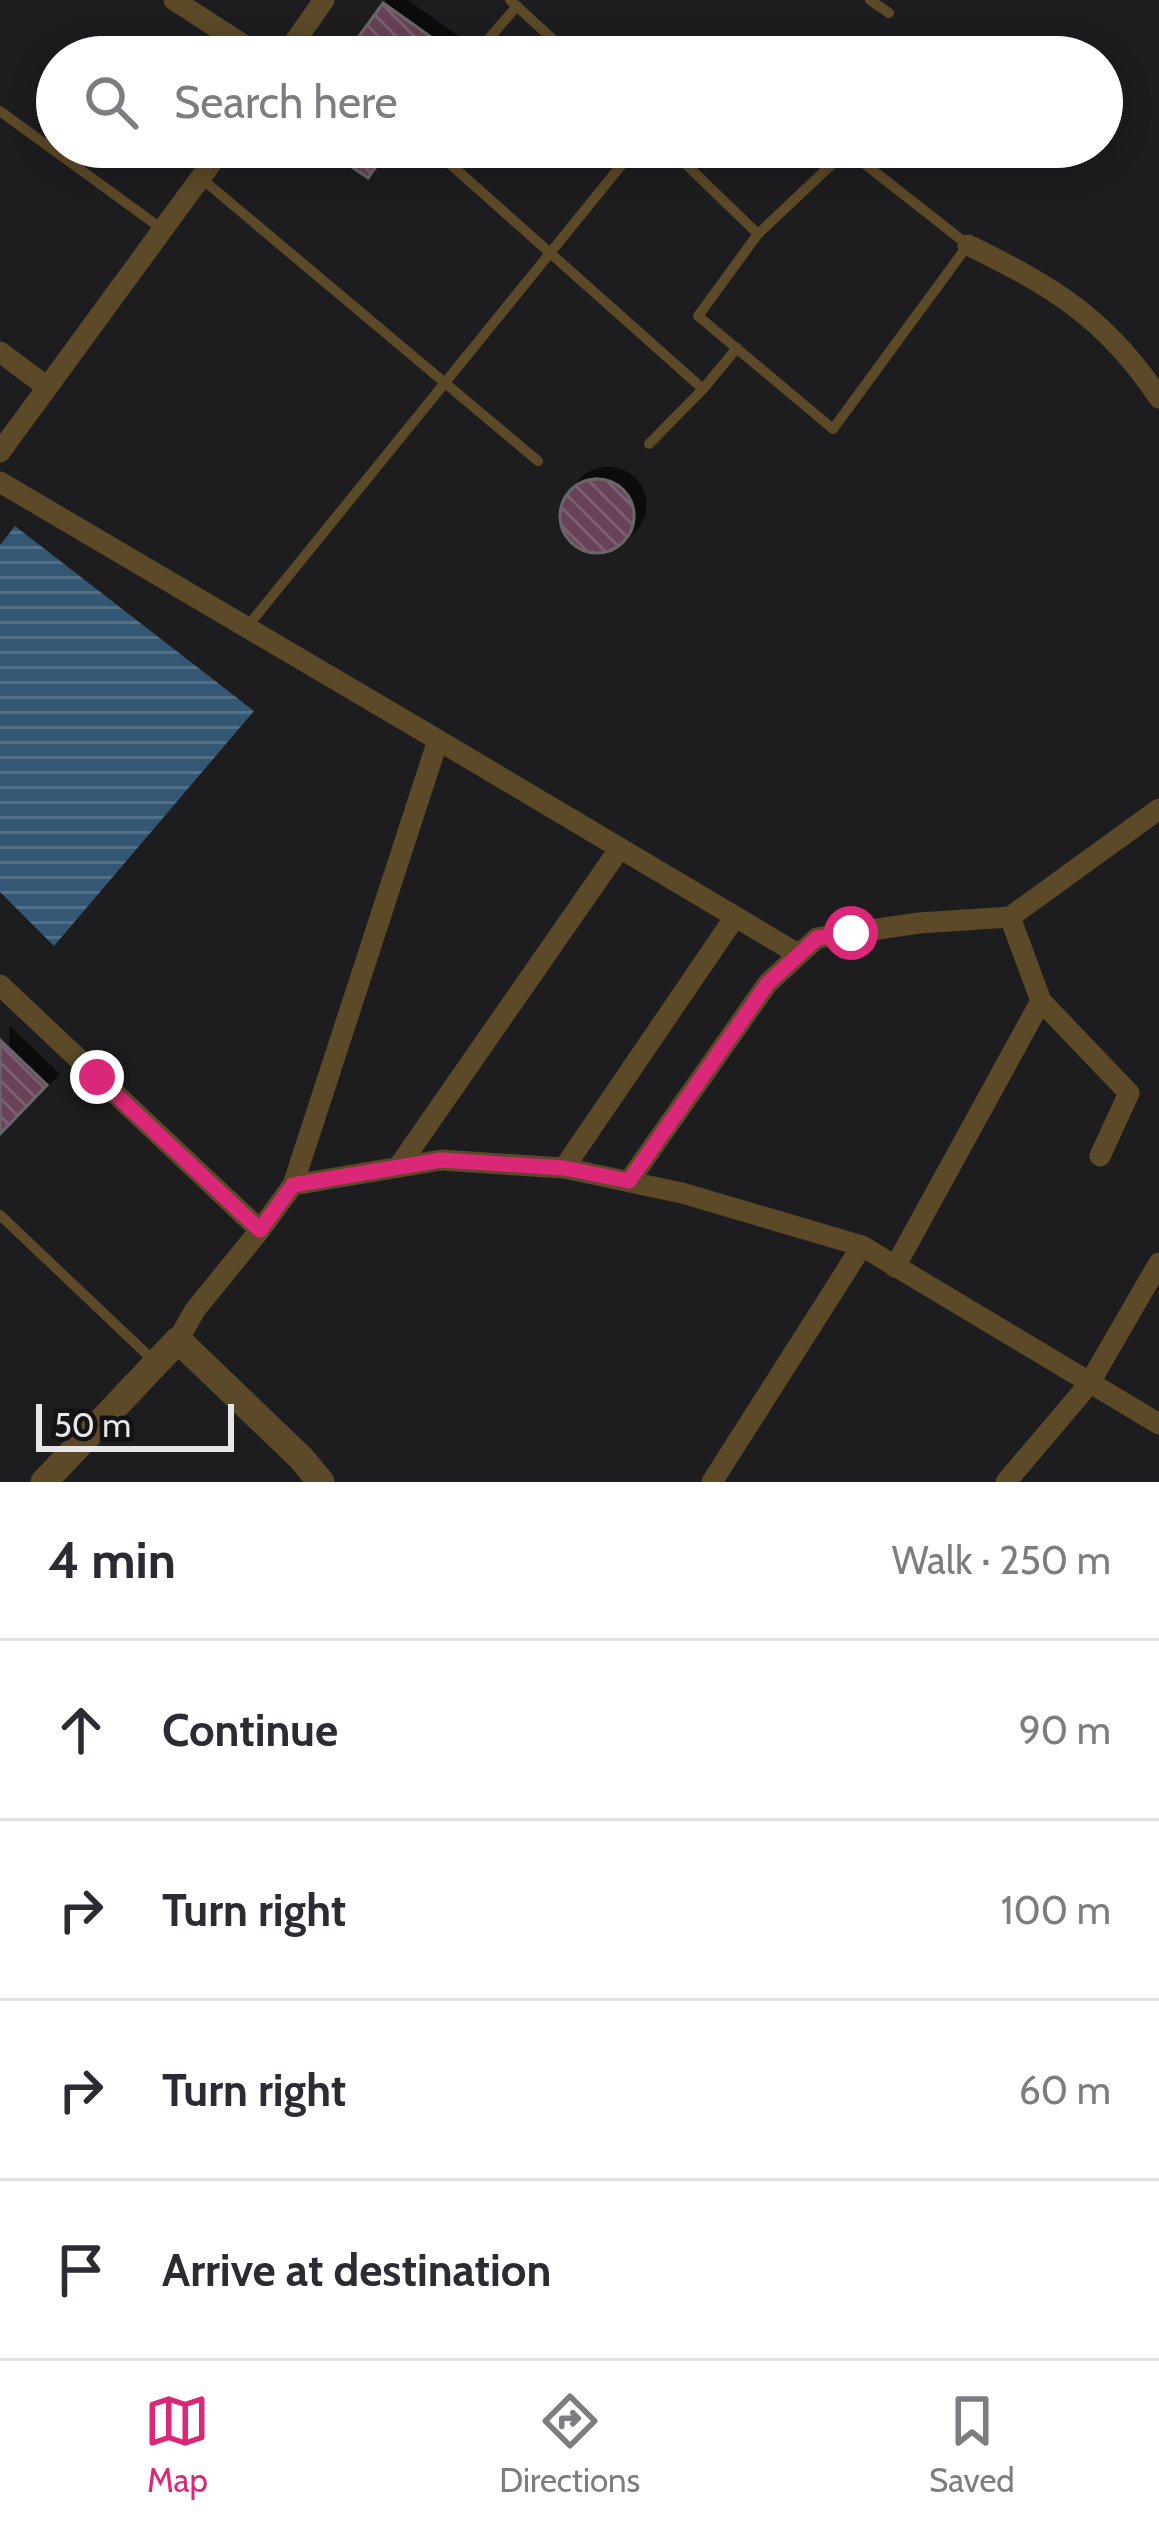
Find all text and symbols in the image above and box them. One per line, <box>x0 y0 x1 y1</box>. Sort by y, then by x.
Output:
search box <box>36 36 1123 168</box>
icon: search <box>78 69 144 135</box>
text: Search here <box>174 75 398 129</box>
route start <box>824 906 878 960</box>
route end <box>70 1050 124 1104</box>
scale bar <box>36 1398 234 1451</box>
text: 50 m <box>54 1405 131 1445</box>
text: 4 min <box>48 1529 176 1591</box>
text: Walk · 250 m <box>892 1536 1111 1584</box>
icon: ahead <box>48 1697 114 1763</box>
text: Continue <box>162 1703 338 1757</box>
text: 90 m <box>1019 1706 1111 1754</box>
icon: right <box>48 1877 114 1943</box>
text: Turn right <box>162 1883 346 1937</box>
text: 100 m <box>1001 1886 1111 1934</box>
icon: right <box>48 2057 114 2123</box>
text: Turn right <box>162 2063 346 2117</box>
text: 60 m <box>1019 2066 1111 2114</box>
icon: arrive <box>48 2237 114 2303</box>
text: Arrive at destination <box>162 2243 551 2297</box>
tab: Map <box>144 2388 210 2500</box>
tab: Directions <box>499 2388 640 2500</box>
tab: Saved <box>929 2388 1015 2500</box>

